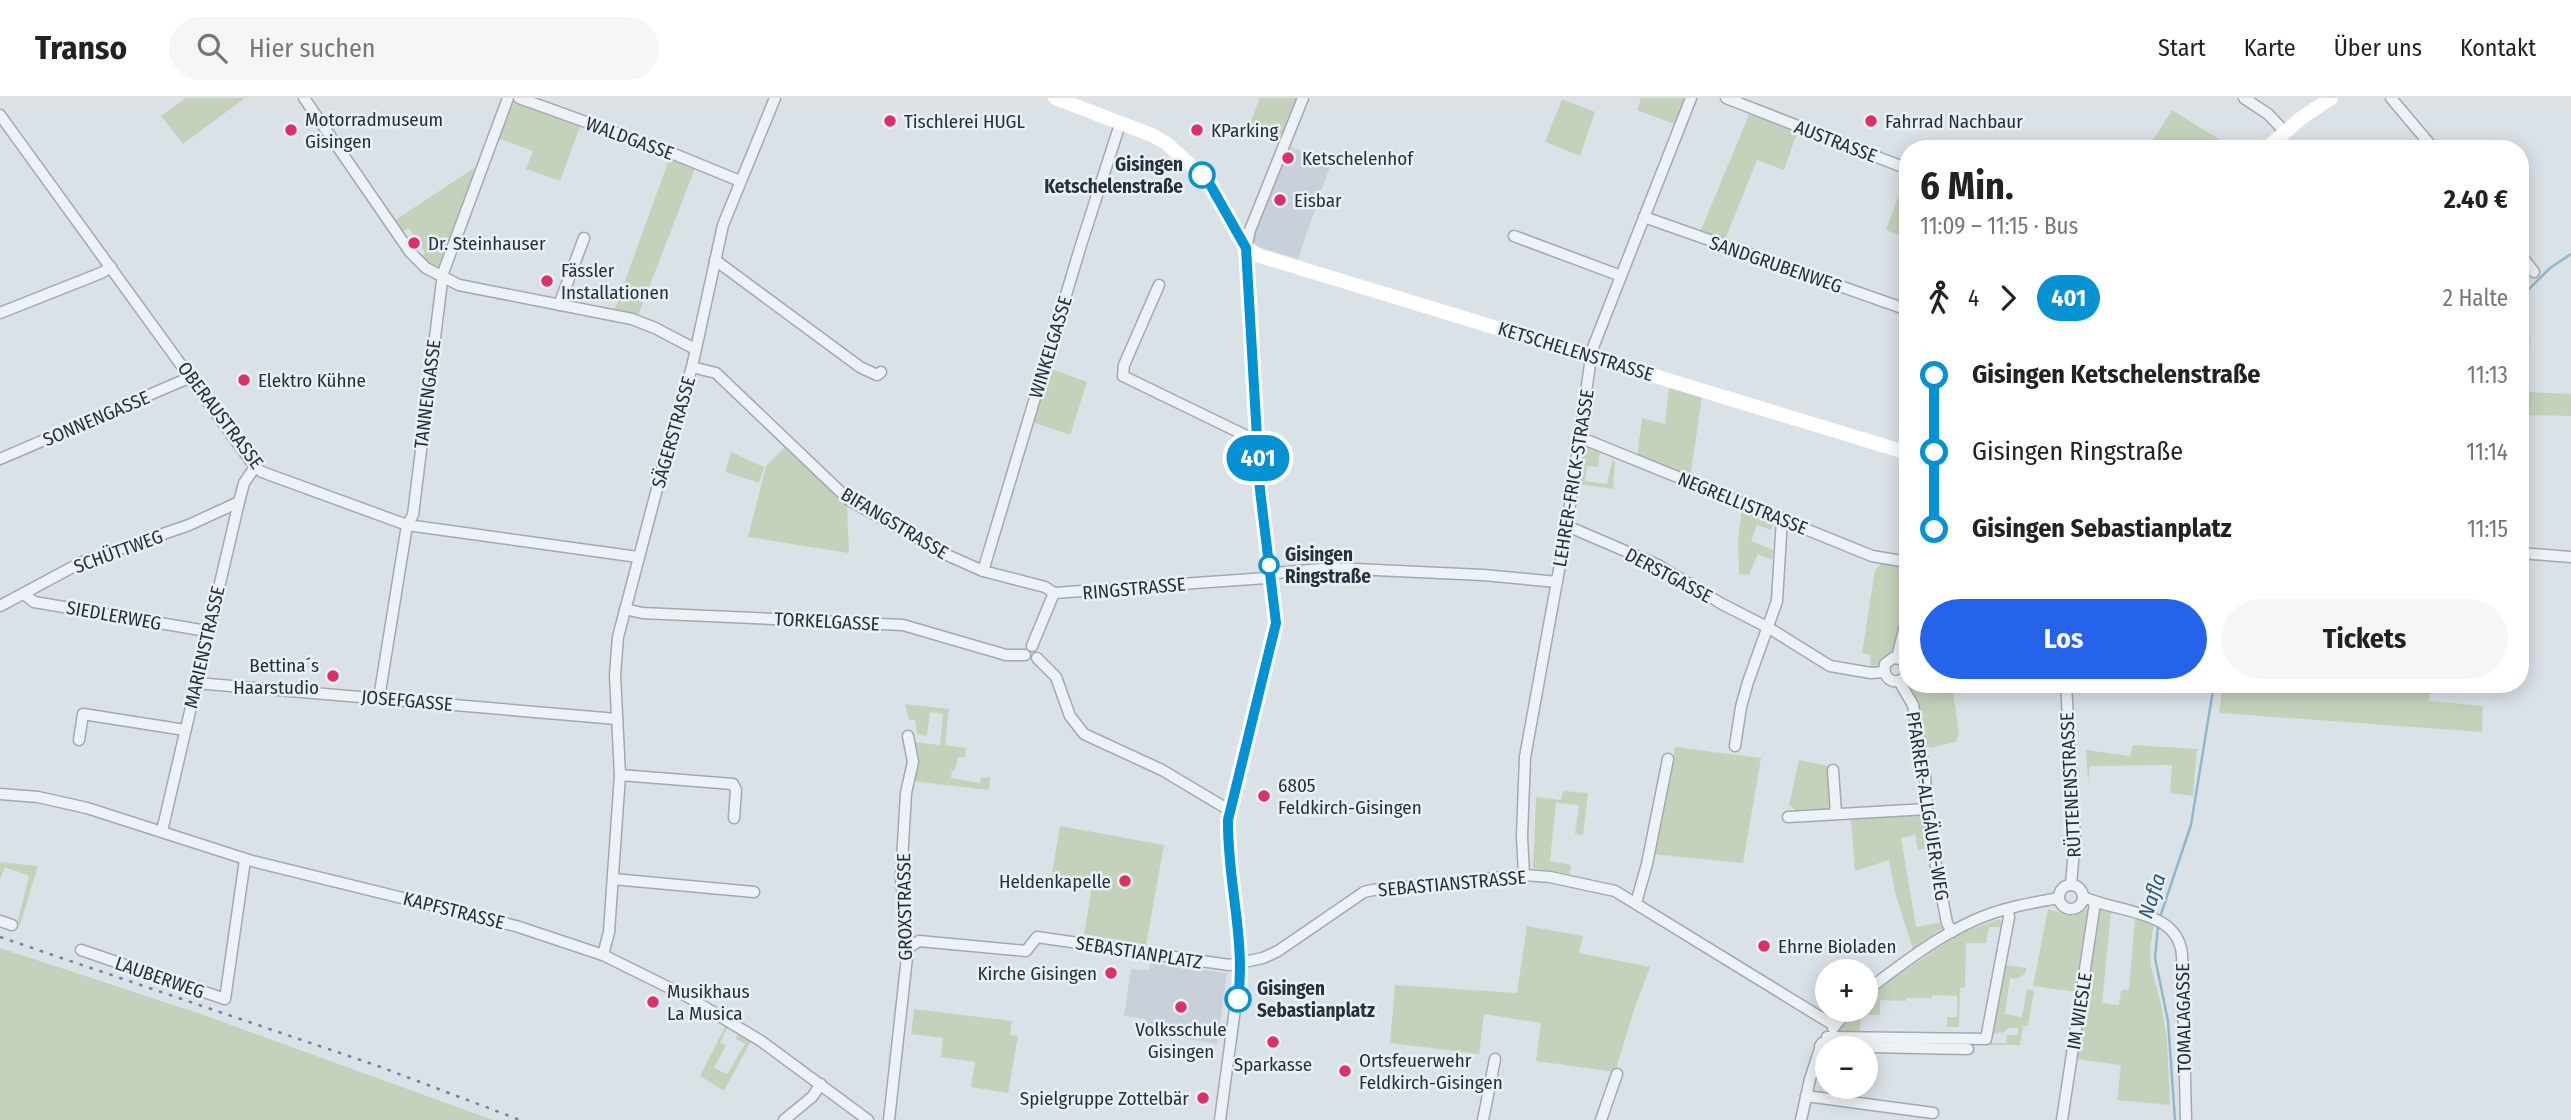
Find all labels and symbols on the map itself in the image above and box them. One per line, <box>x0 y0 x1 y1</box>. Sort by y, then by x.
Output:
place label: Motorradmuseum Gisingen <box>305 108 443 153</box>
place label: Tischlerei HUGL <box>904 110 1025 133</box>
place label: Fahrrad Nachbaur <box>1885 110 2023 133</box>
street label: WALDGASSE <box>583 112 677 165</box>
marker: Tischlerei HUGL <box>882 113 898 129</box>
marker: Fahrrad Nachbaur <box>1863 113 1879 129</box>
street label: AUSTRASSE <box>1791 115 1880 168</box>
place label: KParking <box>1211 119 1279 142</box>
marker: Motorradmuseum Gisingen <box>283 122 299 138</box>
marker: KParking <box>1189 122 1205 138</box>
place label: Ketschelenhof <box>1302 147 1414 170</box>
marker: Ketschelenhof <box>1280 150 1296 166</box>
place label: Gisingen Ketschelenstraße <box>1044 153 1183 198</box>
marker: Gisingen Ketschelenstraße <box>1189 162 1215 188</box>
place label: Eisbar <box>1294 189 1342 212</box>
marker: Eisbar <box>1272 192 1288 208</box>
street label: SANDGRUBENWEG <box>1706 231 1845 298</box>
place label: Dr. Steinhauser <box>428 232 546 255</box>
marker: Dr. Steinhauser <box>406 235 422 251</box>
place label: Fässler Installationen <box>561 259 669 304</box>
marker: Fässler Installationen <box>539 273 555 289</box>
street label: WINKELGASSE <box>1024 293 1077 401</box>
street label: KETSCHELENSTRASSE <box>1495 317 1656 386</box>
street label: TANNENGASSE <box>409 338 446 450</box>
street label: OBERAUSTRASSE <box>173 357 268 473</box>
place label: Elektro Kühne <box>258 369 366 392</box>
marker: Elektro Kühne <box>236 372 252 388</box>
street label: SÄGERSTRASSE <box>647 374 700 491</box>
street label: SONNENGASSE <box>40 386 153 451</box>
street label: LEHRER-FRICK-STRASSE <box>1548 387 1599 569</box>
line badge: 401 <box>1218 435 1298 481</box>
street label: NEGRELLISTRASSE <box>1675 467 1811 540</box>
street label: BIFANGSTRASSE <box>837 482 953 564</box>
street label: SCHÜTTWEG <box>70 525 166 578</box>
place label: Gisingen Ringstraße <box>1285 543 1371 588</box>
street label: DERSTGASSE <box>1621 543 1716 608</box>
marker: Gisingen Ringstraße <box>1259 555 1279 575</box>
street label: RINGSTRASSE <box>1082 573 1187 604</box>
street label: MARIENSTRASSE <box>179 584 230 711</box>
street label: SIEDLERWEG <box>65 596 163 635</box>
street label: TORKELGASSE <box>774 607 880 636</box>
place label: Bettina´s Haarstudio <box>233 654 319 699</box>
marker: Bettina´s Haarstudio <box>325 668 341 684</box>
street label: JOSEFGASSE <box>360 685 454 716</box>
street label: PFARRER-ALLGÄUER-WEG <box>1901 710 1954 902</box>
street label: RÜTTENENSTRASSE <box>2055 712 2086 858</box>
place label: 6805 Feldkirch-Gisingen <box>1278 774 1422 819</box>
marker: 6805 Feldkirch-Gisingen <box>1256 788 1272 804</box>
street label: GROXSTRASSE <box>892 853 917 961</box>
street label: SEBASTIANSTRASSE <box>1377 866 1527 901</box>
place label: Heldenkapelle <box>999 870 1111 893</box>
water label: Nafla <box>2133 870 2171 922</box>
marker: Heldenkapelle <box>1117 873 1133 889</box>
street label: KAPFSTRASSE <box>401 887 507 934</box>
street label: SEBASTIANPLATZ <box>1074 931 1204 974</box>
place label: Ehrne Bioladen <box>1778 935 1896 958</box>
marker: Ehrne Bioladen <box>1756 938 1772 954</box>
street label: LAUBERWEG <box>112 951 207 1003</box>
place label: Kirche Gisingen <box>977 962 1097 985</box>
street label: TOMALAGASSE <box>2171 963 2196 1073</box>
marker: Kirche Gisingen <box>1103 965 1119 981</box>
street label: IM WIESLE <box>2062 971 2097 1051</box>
place label: Gisingen Sebastianplatz <box>1257 977 1375 1022</box>
place label: Musikhaus La Musica <box>667 980 750 1025</box>
marker: Gisingen Sebastianplatz <box>1225 986 1251 1012</box>
marker: Musikhaus La Musica <box>645 994 661 1010</box>
marker: Volksschule Gisingen <box>1173 999 1189 1015</box>
place label: Volksschule Gisingen <box>1135 1018 1227 1063</box>
marker: Sparkasse <box>1265 1034 1281 1050</box>
place label: Ortsfeuerwehr Feldkirch-Gisingen <box>1359 1049 1503 1094</box>
place label: Sparkasse <box>1234 1053 1312 1076</box>
marker: Ortsfeuerwehr Feldkirch-Gisingen <box>1337 1063 1353 1079</box>
place label: Spielgruppe Zottelbär <box>1020 1087 1189 1110</box>
marker: Spielgruppe Zottelbär <box>1195 1090 1211 1106</box>

